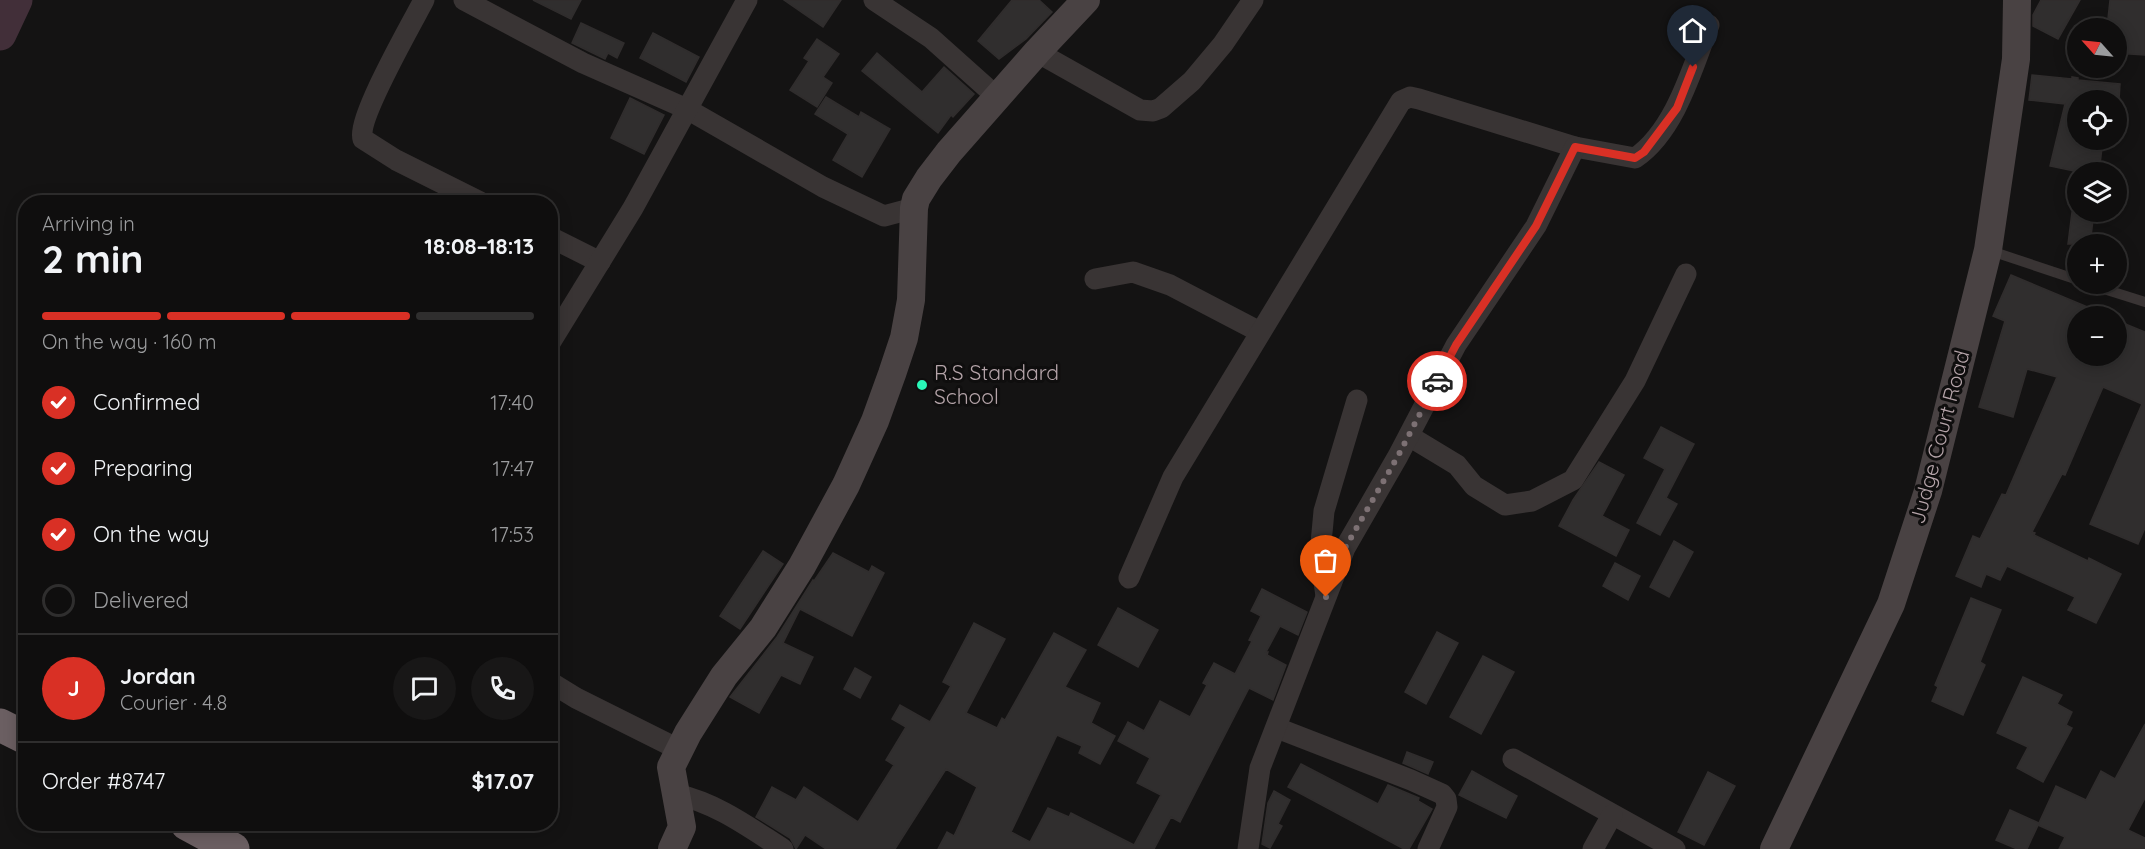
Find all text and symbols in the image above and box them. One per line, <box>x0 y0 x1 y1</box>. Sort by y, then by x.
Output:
pin <box>1667 5 1718 67</box>
icon: home <box>1676 14 1709 47</box>
north arrow <box>2067 18 2127 78</box>
map controls <box>2067 18 2127 366</box>
button: locate <box>2067 90 2127 150</box>
button: layers <box>2067 162 2127 222</box>
text: Arriving in <box>42 211 135 236</box>
text: 18:08–18:13 <box>424 232 534 260</box>
text: 2 min <box>42 234 144 283</box>
button: + <box>2067 234 2127 294</box>
button: − <box>2067 306 2127 366</box>
text: On the way · 160 m <box>42 329 216 354</box>
street label: Judge Court Road <box>1903 347 1975 526</box>
courier <box>1407 351 1467 411</box>
place label: R.S Standard School <box>934 359 1059 409</box>
icon: car <box>1421 365 1454 398</box>
marker: R.S Standard School <box>915 378 929 392</box>
icon: check <box>42 386 75 419</box>
text: Confirmed <box>93 388 200 416</box>
text: 17:40 <box>490 390 534 415</box>
icon: check <box>42 452 75 485</box>
text: Preparing <box>93 454 193 482</box>
text: 17:47 <box>492 456 534 481</box>
icon: check <box>42 518 75 551</box>
text: On the way <box>93 520 209 548</box>
text: 17:53 <box>491 522 534 547</box>
pin <box>1300 535 1351 597</box>
icon: bag <box>1309 544 1342 577</box>
text: Delivered <box>93 586 189 614</box>
button: chat <box>393 657 456 720</box>
button: phone <box>471 657 534 720</box>
text: Jordan <box>120 662 196 690</box>
text: J <box>67 674 80 702</box>
text: Courier · 4.8 <box>120 690 227 715</box>
text: Order #8747 <box>42 767 165 795</box>
text: $17.07 <box>472 767 534 795</box>

